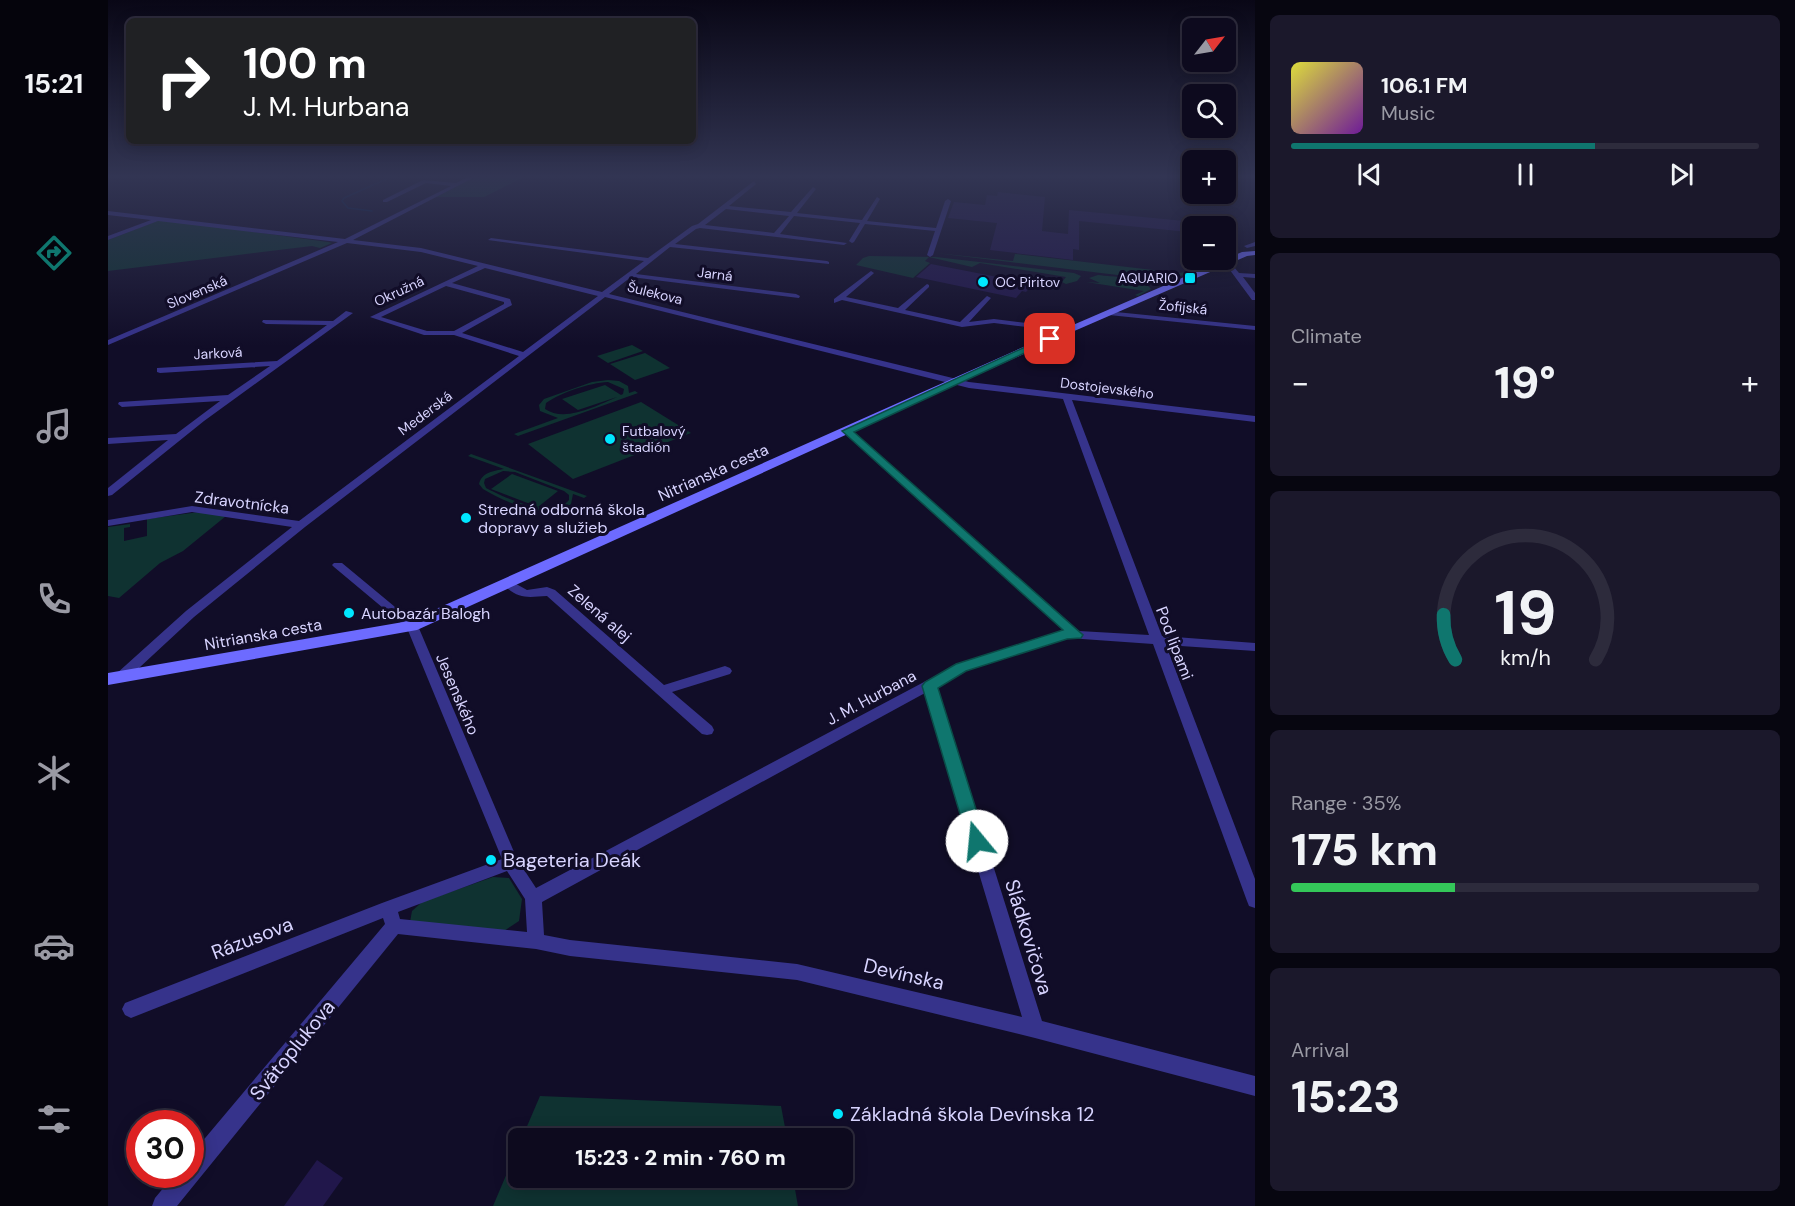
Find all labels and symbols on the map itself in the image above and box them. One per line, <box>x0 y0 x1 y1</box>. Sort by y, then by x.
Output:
north arrow <box>1182 18 1236 72</box>
street label: Jarná <box>696 263 734 285</box>
place label: AQUARIO <box>1118 269 1178 287</box>
street label: Slovenská <box>164 271 230 313</box>
marker: AQUARIO <box>1183 271 1197 285</box>
street label: Okružná <box>371 272 427 310</box>
place label: OC Piritov <box>995 273 1061 291</box>
marker: OC Piritov <box>976 275 990 289</box>
street label: Šulekova <box>625 277 685 309</box>
street label: Žofijská <box>1158 295 1208 319</box>
pin <box>1024 313 1075 364</box>
street label: Jarková <box>193 343 243 363</box>
street label: Dostojevského <box>1059 373 1155 403</box>
street label: Mederská <box>394 387 456 439</box>
place label: Futbalový štadión <box>622 422 686 456</box>
marker: Futbalový štadión <box>603 432 617 446</box>
street label: Nitrianska cesta <box>655 439 772 506</box>
street label: Zdravotnícka <box>193 486 290 519</box>
place label: Stredná odborná škola dopravy a služieb <box>478 499 645 538</box>
marker: Stredná odborná škola dopravy a služieb <box>459 511 473 525</box>
street label: Zelená alej <box>563 580 636 647</box>
place label: Autobazár Balogh <box>361 603 490 624</box>
street label: Pod lipami <box>1151 604 1198 683</box>
marker: Autobazár Balogh <box>342 606 356 620</box>
street label: Nitrianska cesta <box>203 614 323 655</box>
street label: Jesenského <box>431 650 484 738</box>
street label: J. M. Hurbana <box>823 665 920 730</box>
position arrow <box>945 809 1009 873</box>
place label: Bageteria Deák <box>503 847 641 873</box>
marker: Bageteria Deák <box>484 853 498 867</box>
street label: Sládkovičova <box>999 876 1059 998</box>
street label: Rázusova <box>207 911 297 965</box>
street label: Devínska <box>861 952 947 996</box>
street label: Svätoplukova <box>244 995 340 1105</box>
place label: Základná škola Devínska 12 <box>850 1101 1094 1127</box>
marker: Základná škola Devínska 12 <box>831 1107 845 1121</box>
speed limit sign: 30 <box>126 1110 204 1188</box>

